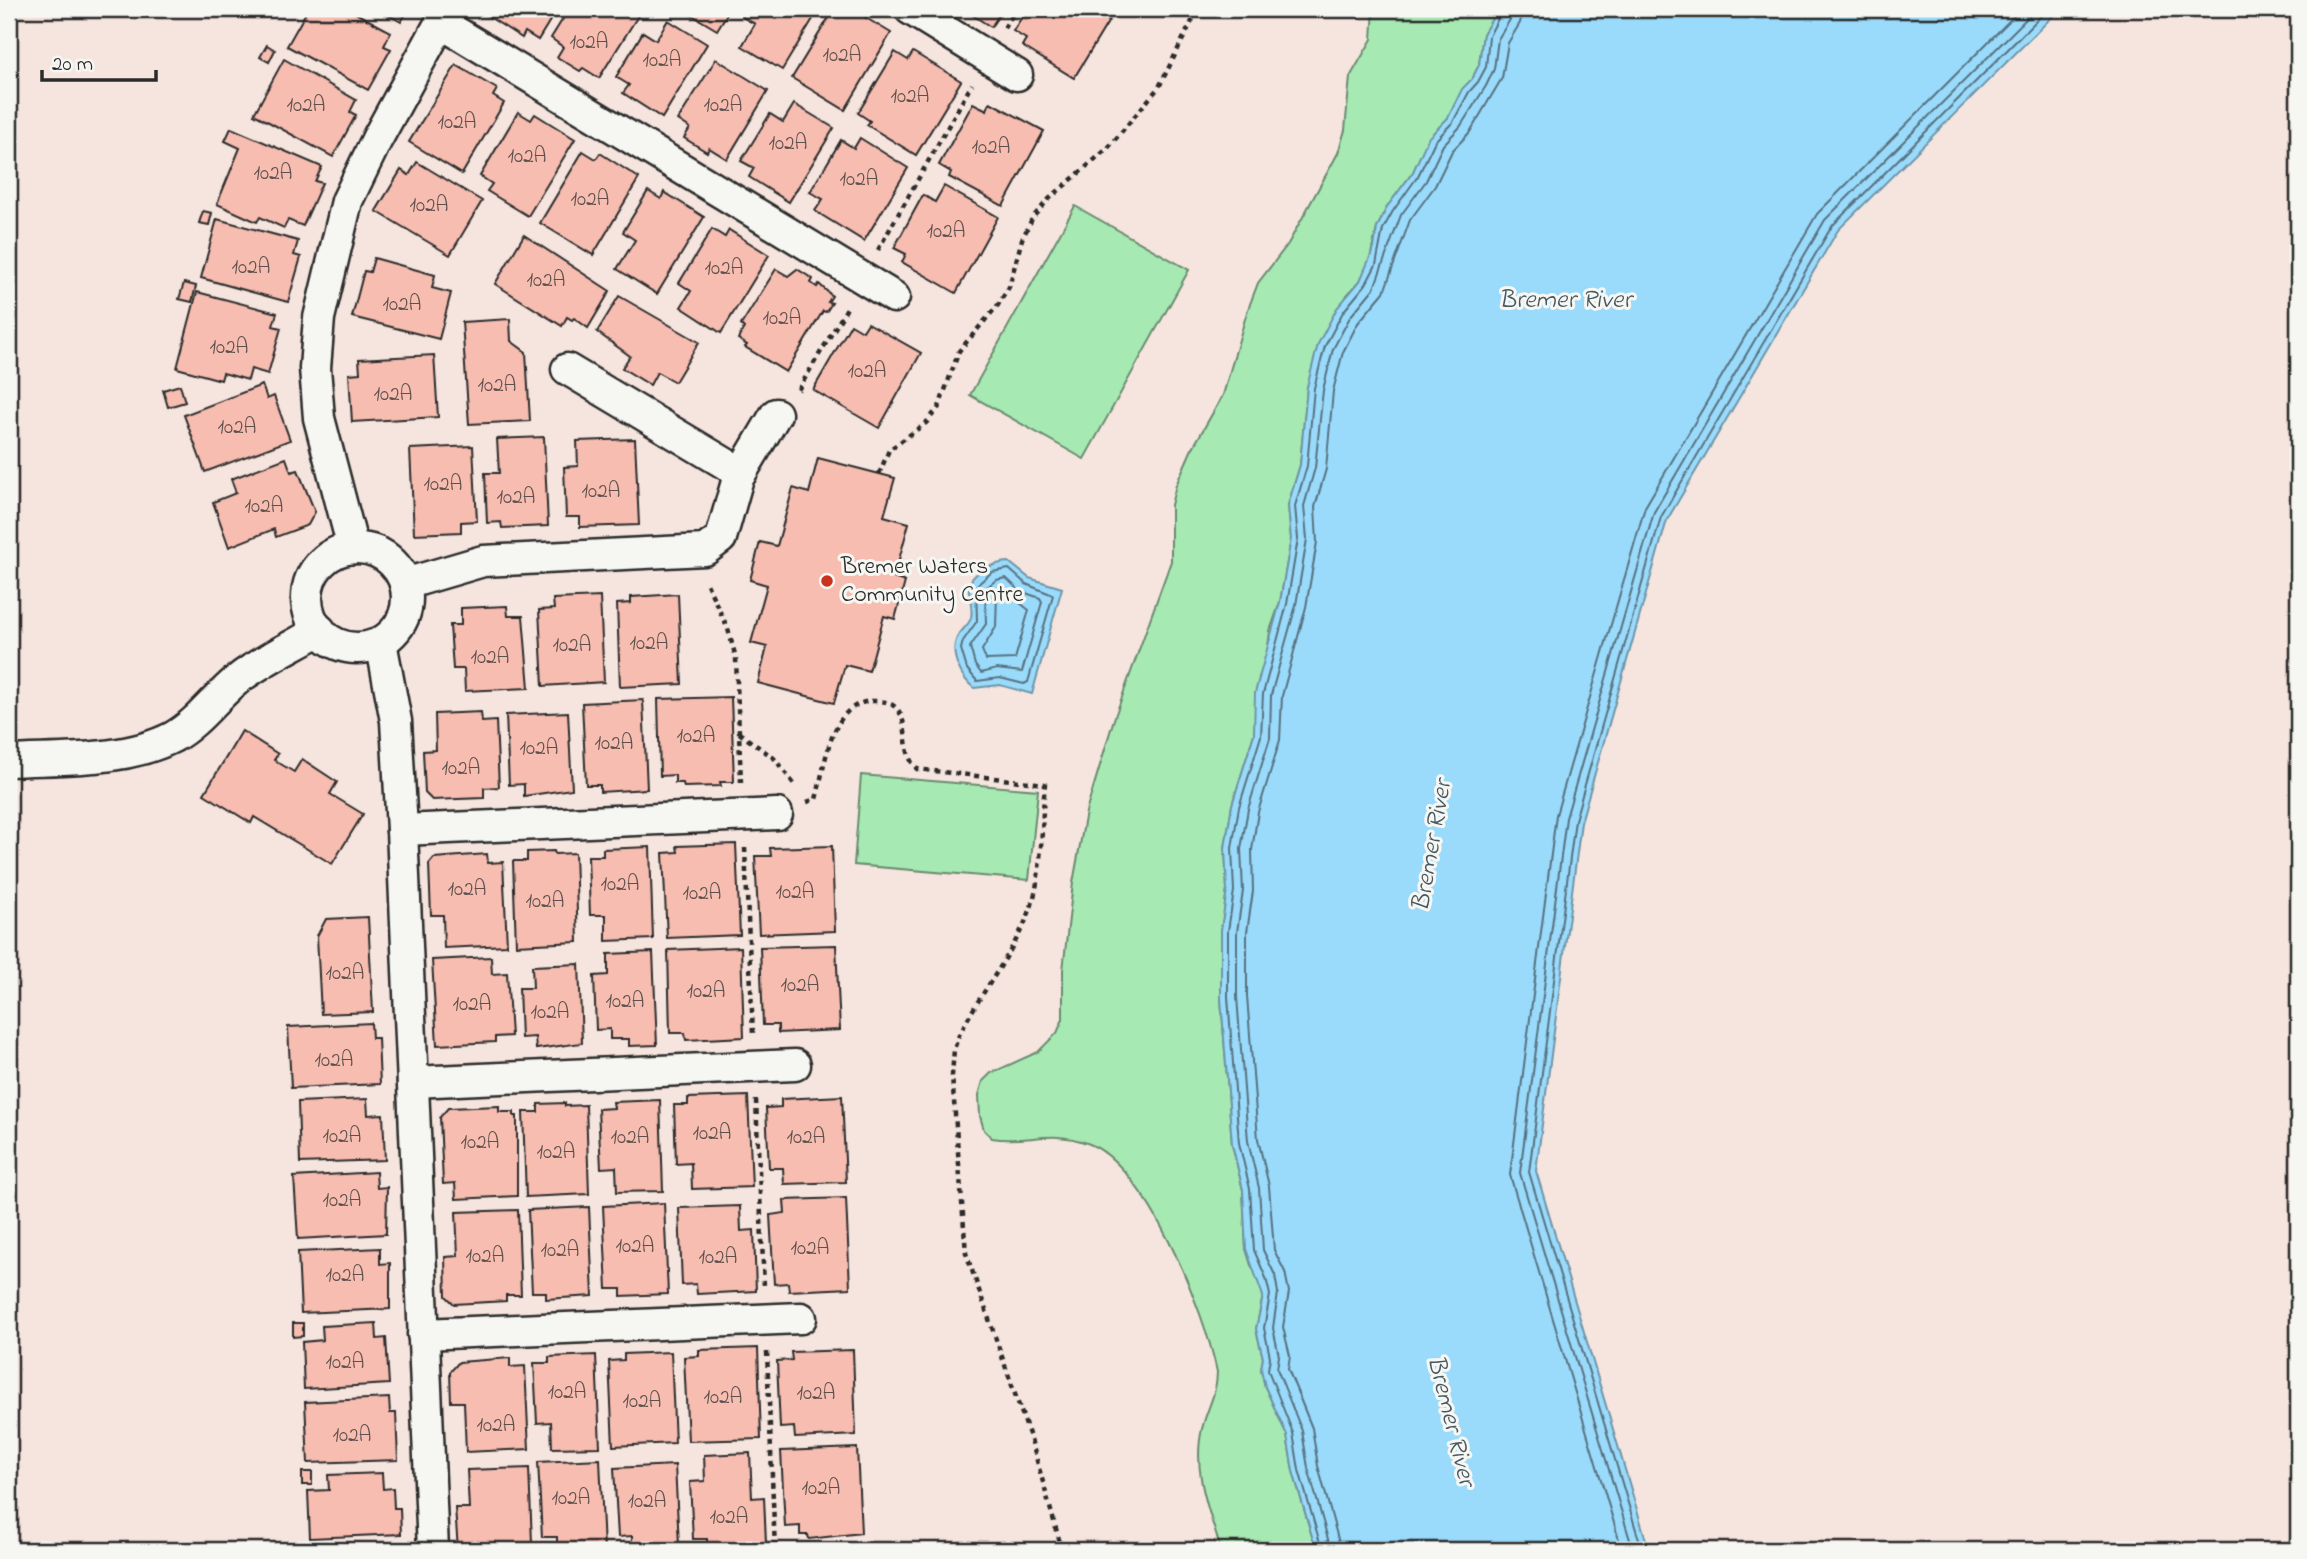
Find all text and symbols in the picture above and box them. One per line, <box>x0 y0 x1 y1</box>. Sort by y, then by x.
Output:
house number: 102A <box>569 28 609 58</box>
scale bar <box>42 38 156 82</box>
house number: 102A <box>822 41 862 71</box>
house number: 102A <box>642 46 682 76</box>
text: 20 m <box>52 50 93 80</box>
house number: 102A <box>890 82 930 112</box>
house number: 102A <box>286 91 326 121</box>
house number: 102A <box>703 91 743 121</box>
house number: 102A <box>437 108 477 138</box>
house number: 102A <box>768 129 808 159</box>
house number: 102A <box>971 133 1011 163</box>
house number: 102A <box>507 142 547 172</box>
house number: 102A <box>253 159 293 189</box>
house number: 102A <box>839 165 879 195</box>
house number: 102A <box>570 185 610 215</box>
house number: 102A <box>409 191 449 221</box>
house number: 102A <box>926 217 966 247</box>
house number: 102A <box>231 253 271 283</box>
house number: 102A <box>704 254 744 284</box>
house number: 102A <box>526 266 566 296</box>
water label: Bremer River <box>1498 282 1635 320</box>
house number: 102A <box>382 290 422 320</box>
house number: 102A <box>762 304 802 334</box>
house number: 102A <box>209 333 249 363</box>
house number: 102A <box>847 357 887 387</box>
house number: 102A <box>477 371 517 401</box>
house number: 102A <box>373 380 413 410</box>
house number: 102A <box>217 413 257 443</box>
house number: 102A <box>423 470 463 500</box>
house number: 102A <box>581 477 621 507</box>
house number: 102A <box>496 483 536 513</box>
house number: 102A <box>244 492 284 522</box>
place label: Bremer Waters Community Centre <box>840 550 1023 614</box>
marker: Bremer Waters Community Centre <box>819 573 835 589</box>
house number: 102A <box>629 629 669 659</box>
house number: 102A <box>552 631 592 661</box>
house number: 102A <box>470 643 510 673</box>
house number: 102A <box>676 722 716 752</box>
house number: 102A <box>594 729 634 759</box>
house number: 102A <box>519 734 559 764</box>
house number: 102A <box>441 754 481 784</box>
water label: Bremer River <box>1403 774 1464 915</box>
house number: 102A <box>600 870 640 900</box>
house number: 102A <box>447 875 487 905</box>
house number: 102A <box>775 878 815 908</box>
house number: 102A <box>682 879 722 909</box>
house number: 102A <box>525 887 565 917</box>
house number: 102A <box>325 959 365 989</box>
house number: 102A <box>780 971 820 1001</box>
house number: 102A <box>686 977 726 1007</box>
house number: 102A <box>605 987 645 1017</box>
house number: 102A <box>452 990 492 1020</box>
house number: 102A <box>530 998 570 1028</box>
house number: 102A <box>314 1046 354 1076</box>
house number: 102A <box>692 1119 732 1149</box>
house number: 102A <box>322 1122 362 1152</box>
house number: 102A <box>610 1123 650 1153</box>
house number: 102A <box>786 1123 826 1153</box>
house number: 102A <box>460 1128 500 1158</box>
house number: 102A <box>536 1138 576 1168</box>
house number: 102A <box>322 1186 362 1216</box>
house number: 102A <box>615 1232 655 1262</box>
house number: 102A <box>790 1234 830 1264</box>
house number: 102A <box>540 1236 580 1266</box>
house number: 102A <box>465 1242 505 1272</box>
house number: 102A <box>698 1243 738 1273</box>
house number: 102A <box>325 1261 365 1291</box>
house number: 102A <box>325 1348 365 1378</box>
water label: Bremer River <box>1415 1352 1485 1493</box>
house number: 102A <box>547 1378 587 1408</box>
house number: 102A <box>796 1379 836 1409</box>
house number: 102A <box>703 1383 743 1413</box>
house number: 102A <box>622 1387 662 1417</box>
house number: 102A <box>476 1411 516 1441</box>
house number: 102A <box>332 1421 372 1451</box>
house number: 102A <box>801 1474 841 1504</box>
house number: 102A <box>551 1484 591 1514</box>
house number: 102A <box>627 1487 667 1517</box>
house number: 102A <box>709 1503 749 1533</box>

